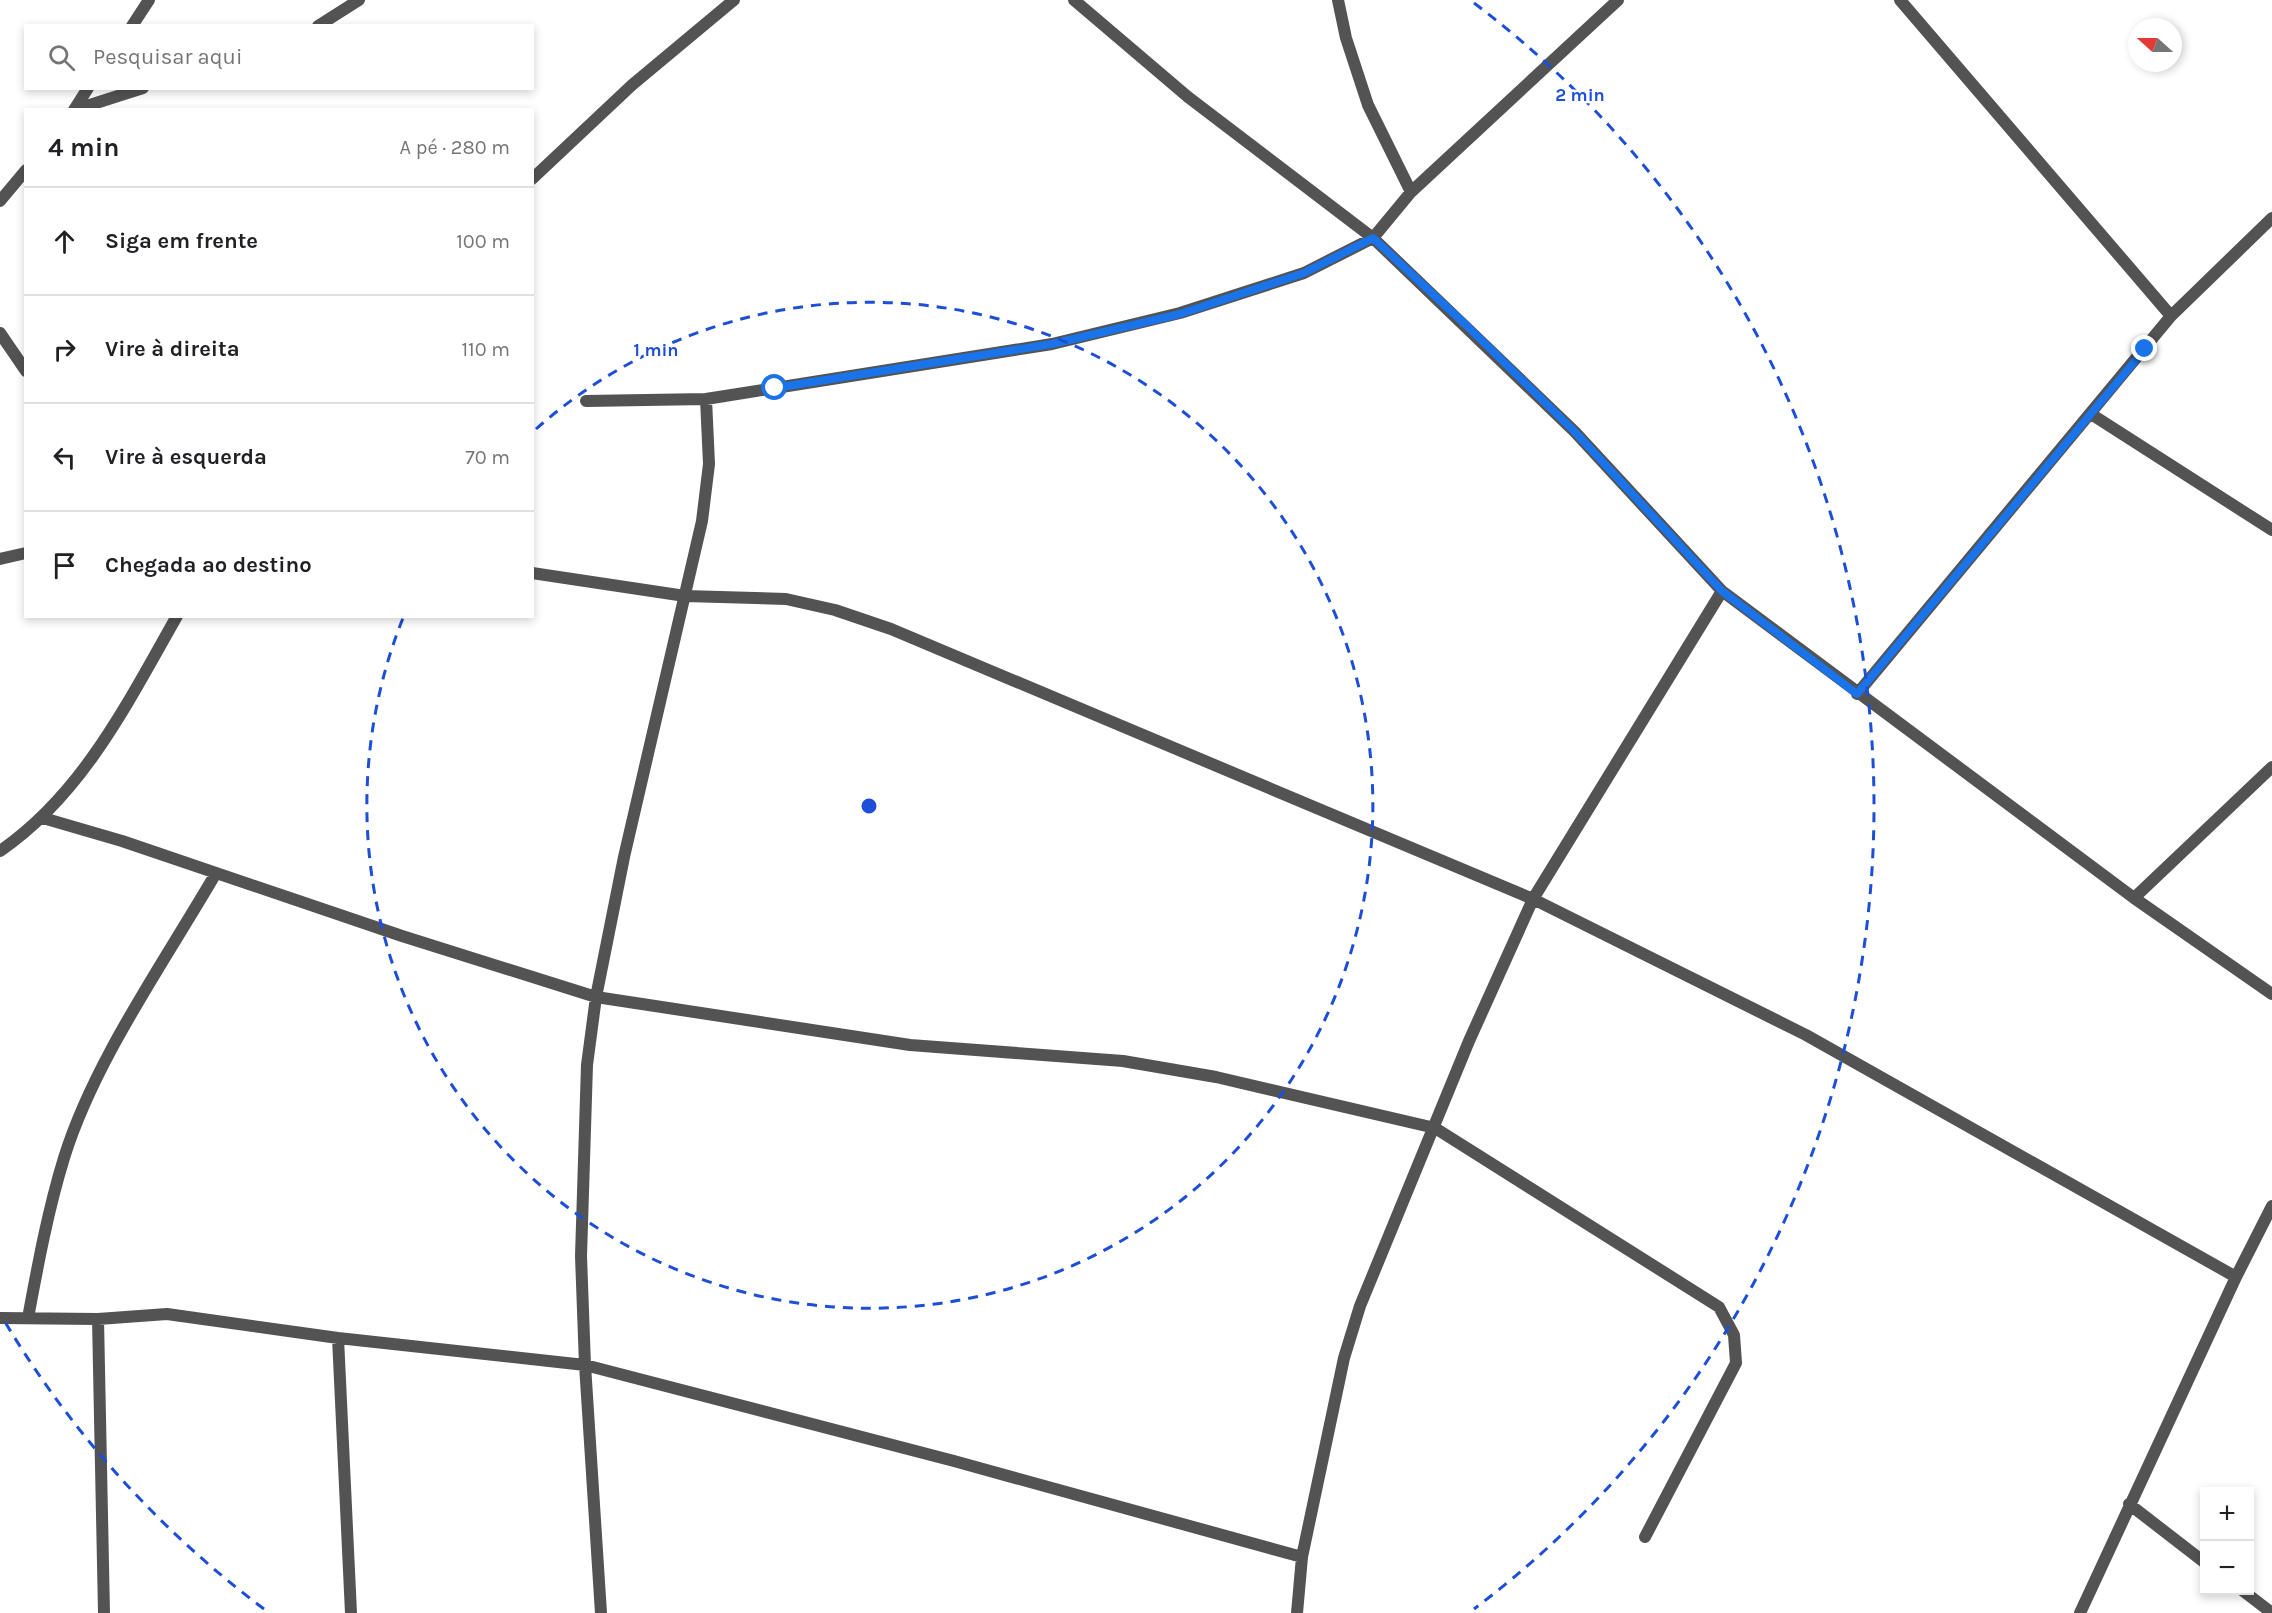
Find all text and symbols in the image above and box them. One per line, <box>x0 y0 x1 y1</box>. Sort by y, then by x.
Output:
north arrow <box>2128 18 2182 72</box>
search box <box>24 24 534 90</box>
icon: search <box>45 41 78 74</box>
text: Pesquisar aqui <box>93 44 242 70</box>
text: 2 min <box>1555 84 1605 106</box>
text: 4 min <box>48 132 119 163</box>
text: A pé · 280 m <box>400 136 510 159</box>
icon: ahead <box>48 225 81 258</box>
text: Siga em frente <box>105 228 258 254</box>
text: 100 m <box>456 230 510 253</box>
icon: right <box>48 333 81 366</box>
route end <box>2131 335 2157 361</box>
text: Vire à direita <box>105 336 240 362</box>
text: 110 m <box>461 338 510 361</box>
text: 1 min <box>633 339 679 361</box>
route start <box>761 374 787 400</box>
icon: left <box>48 441 81 474</box>
text: Vire à esquerda <box>105 444 267 470</box>
text: 70 m <box>465 446 510 469</box>
icon: arrive <box>48 549 81 582</box>
text: Chegada ao destino <box>105 552 312 578</box>
centre of rings <box>859 796 879 816</box>
map controls <box>2200 1487 2254 1595</box>
button: + <box>2200 1487 2254 1541</box>
button: − <box>2200 1541 2254 1595</box>

